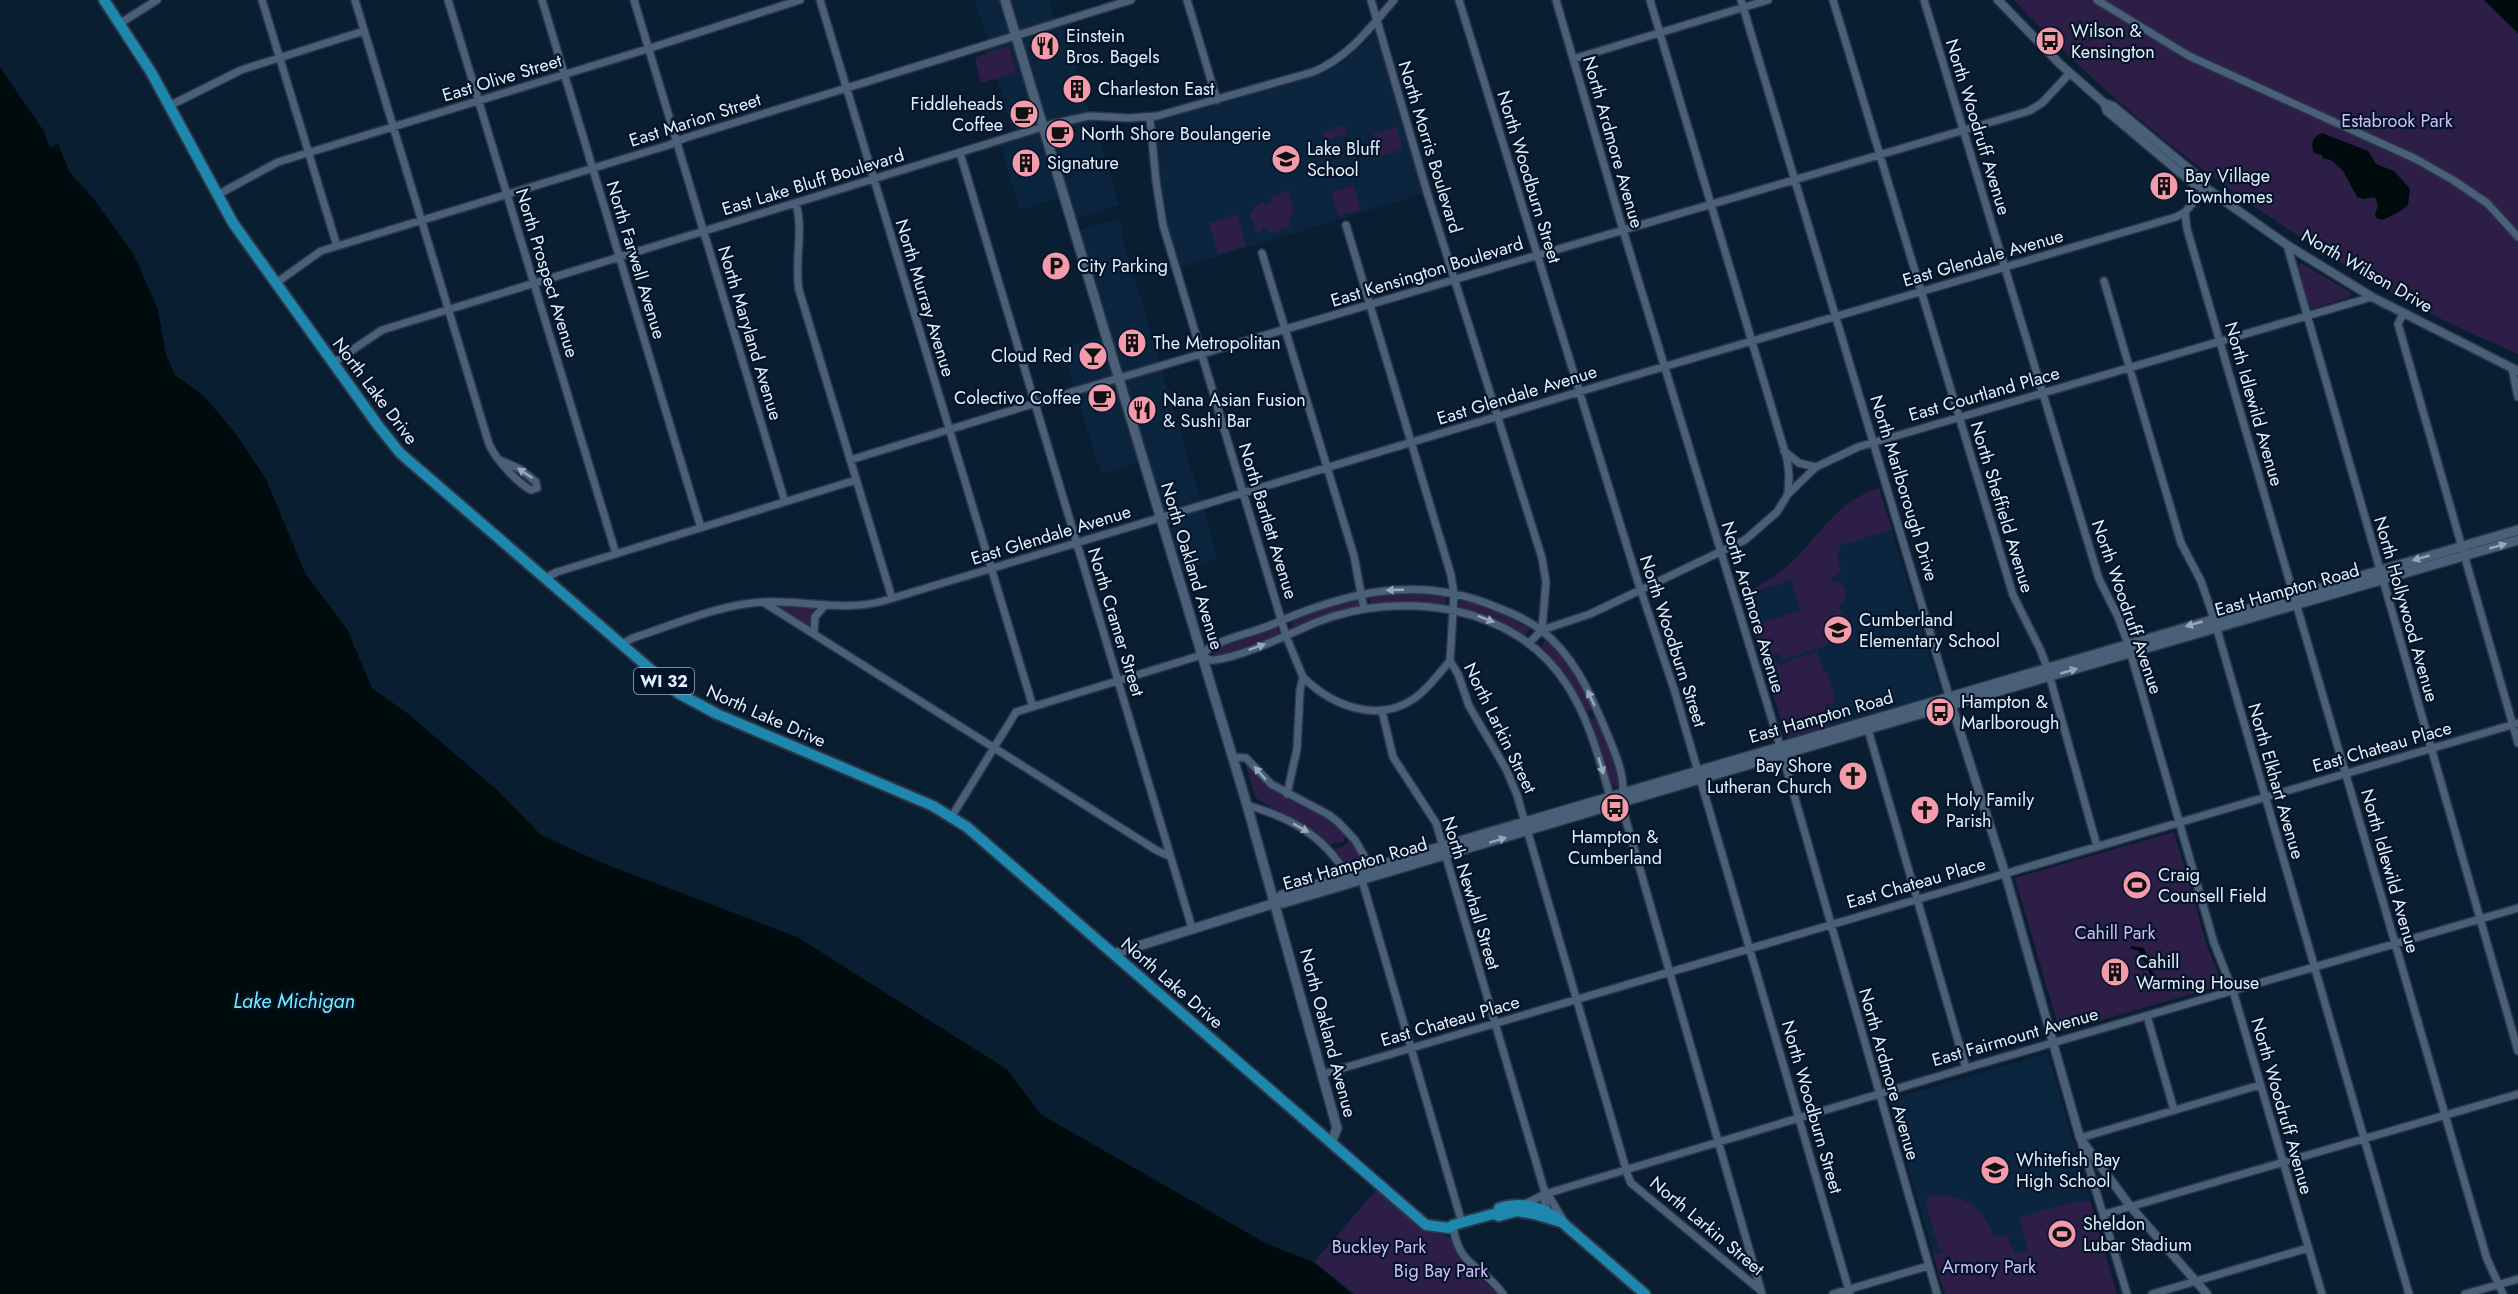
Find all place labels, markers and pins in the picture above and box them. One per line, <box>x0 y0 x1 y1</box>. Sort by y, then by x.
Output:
place label: Wilson & Kensington <box>2071 18 2155 65</box>
place label: Einstein Bros. Bagels <box>1066 23 1159 70</box>
bus stop icon: Wilson & Kensington <box>2034 25 2066 57</box>
restaurant icon: Einstein Bros. Bagels <box>1029 30 1061 62</box>
building icon: Charleston East <box>1061 73 1093 105</box>
place label: Charleston East <box>1098 76 1215 102</box>
place label: Fiddleheads Coffee <box>910 91 1003 138</box>
cafe icon: Fiddleheads Coffee <box>1008 98 1040 130</box>
cafe icon: North Shore Boulangerie <box>1044 118 1076 150</box>
place label: North Shore Boulangerie <box>1081 121 1271 147</box>
place label: Lake Bluff School <box>1307 136 1381 183</box>
school or university icon: Lake Bluff School <box>1270 143 1302 175</box>
building icon: Signature <box>1010 147 1042 179</box>
place label: Signature <box>1047 150 1119 176</box>
place label: Bay Village Townhomes <box>2185 163 2273 210</box>
building icon: Bay Village Townhomes <box>2148 170 2180 202</box>
parking icon: City Parking <box>1040 250 1072 282</box>
place label: City Parking <box>1077 253 1168 279</box>
building icon: The Metropolitan <box>1116 327 1148 359</box>
place label: The Metropolitan <box>1153 330 1281 356</box>
bar icon: Cloud Red <box>1077 340 1109 372</box>
place label: Cloud Red <box>991 343 1072 369</box>
cafe icon: Colectivo Coffee <box>1086 382 1118 414</box>
place label: Colectivo Coffee <box>954 385 1081 411</box>
place label: Nana Asian Fusion & Sushi Bar <box>1163 387 1306 434</box>
restaurant icon: Nana Asian Fusion & Sushi Bar <box>1126 394 1158 426</box>
place label: Cumberland Elementary School <box>1859 607 2000 654</box>
school or university icon: Cumberland Elementary School <box>1822 614 1854 646</box>
place label: Hampton & Marlborough <box>1961 689 2060 736</box>
bus stop icon: Hampton & Marlborough <box>1924 696 1956 728</box>
place label: Bay Shore Lutheran Church <box>1707 753 1832 800</box>
church icon: Bay Shore Lutheran Church <box>1837 760 1869 792</box>
place label: Holy Family Parish <box>1946 787 2034 834</box>
bus stop icon: Hampton & Cumberland <box>1599 792 1631 824</box>
church icon: Holy Family Parish <box>1909 794 1941 826</box>
place label: Hampton & Cumberland <box>1568 824 1662 871</box>
place label: Craig Counsell Field <box>2158 862 2267 909</box>
sports icon: Craig Counsell Field <box>2121 869 2153 901</box>
place label: Cahill Warming House <box>2136 949 2259 996</box>
building icon: Cahill Warming House <box>2099 956 2131 988</box>
place label: Whitefish Bay High School <box>2016 1147 2120 1194</box>
school or university icon: Whitefish Bay High School <box>1979 1154 2011 1186</box>
place label: Sheldon Lubar Stadium <box>2083 1211 2192 1258</box>
sports icon: Sheldon Lubar Stadium <box>2046 1218 2078 1250</box>

